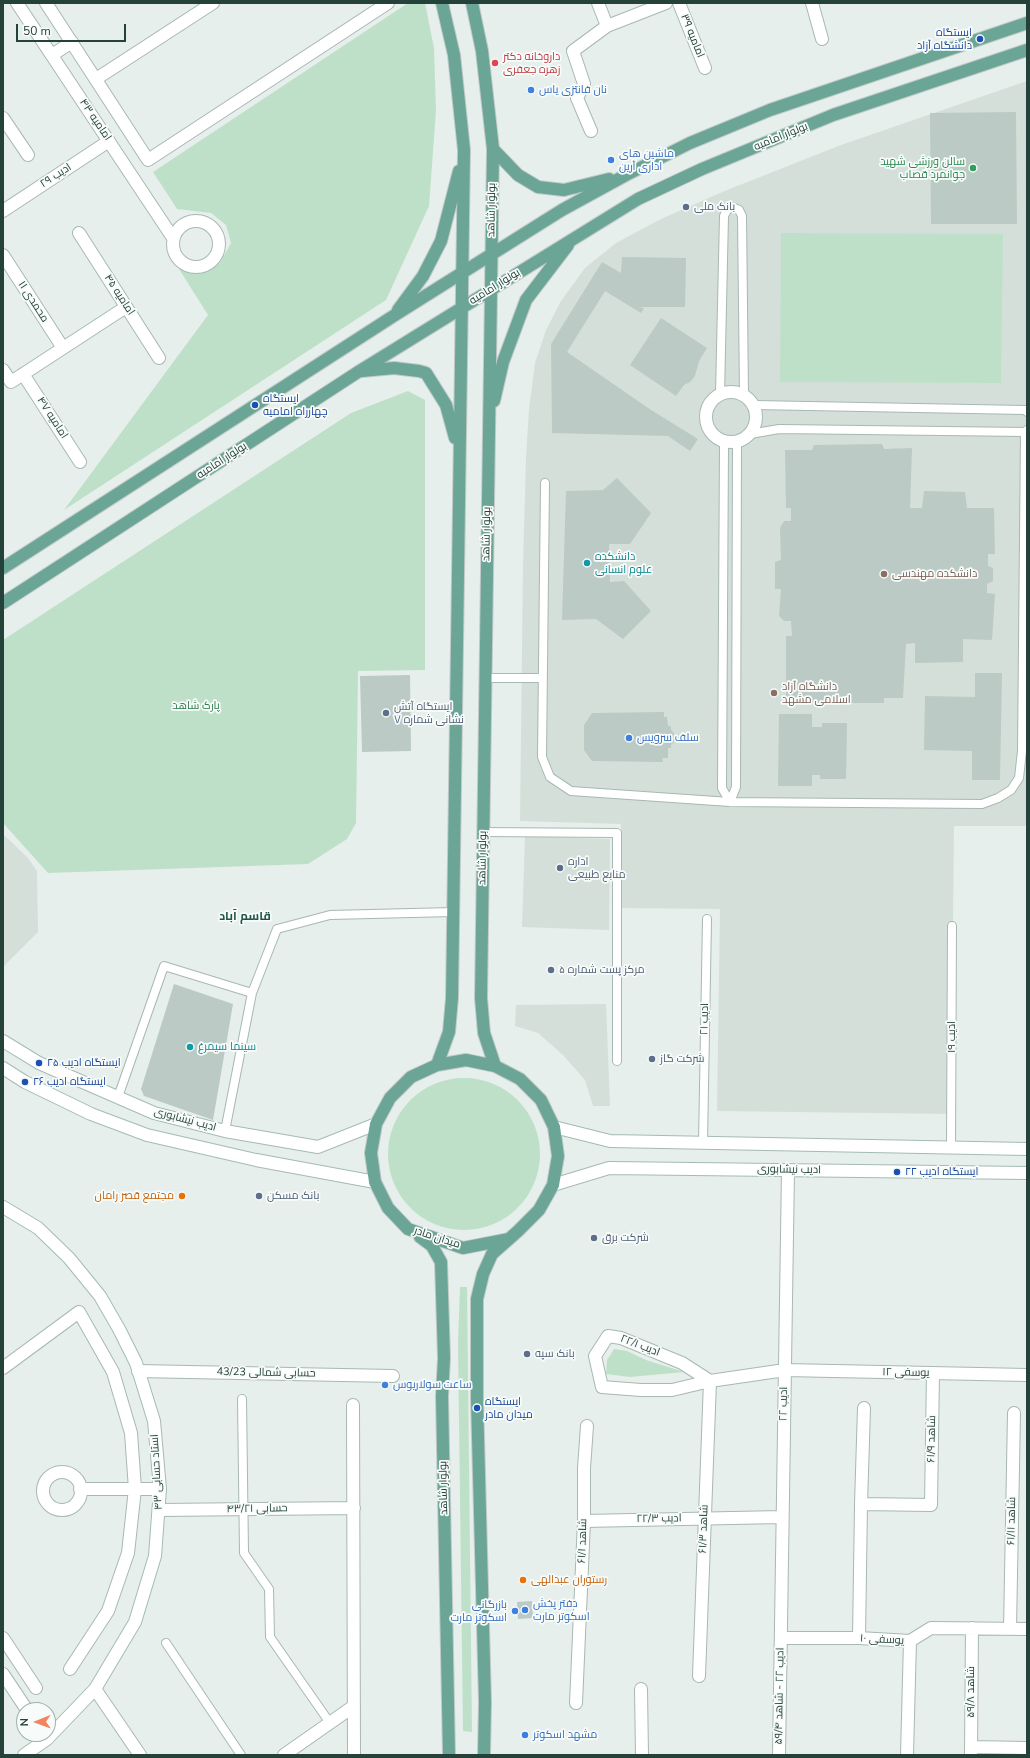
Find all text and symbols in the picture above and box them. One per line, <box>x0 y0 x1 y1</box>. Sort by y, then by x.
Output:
street label: امامیه ۳۹ <box>677 12 707 60</box>
scale bar <box>18 16 128 42</box>
text: 50 m <box>23 23 51 39</box>
place label: ایستگاه دانشگاه آزاد <box>917 26 972 52</box>
marker: ایستگاه دانشگاه آزاد <box>975 34 985 44</box>
place label: داروخانه دکتر زهره جعفری <box>503 50 560 76</box>
marker: داروخانه دکتر زهره جعفری <box>490 58 500 68</box>
place label: نان فانتزی یاس <box>539 83 607 97</box>
marker: نان فانتزی یاس <box>526 85 536 95</box>
street label: امامیه ۴۳ <box>76 97 114 143</box>
street label: بولوار امامیه <box>752 120 810 154</box>
place label: ماشین های اداری آرین <box>619 147 674 173</box>
marker: ماشین های اداری آرین <box>606 155 616 165</box>
place label: سالن ورزشی شهید جوانمرد قصاب <box>880 155 965 181</box>
street label: ادیب ۲۹ <box>38 161 74 191</box>
marker: سالن ورزشی شهید جوانمرد قصاب <box>968 163 978 173</box>
street label: بولوار شاهد <box>485 183 499 237</box>
place label: بانک ملی <box>694 200 735 214</box>
marker: بانک ملی <box>681 202 691 212</box>
street label: بولوار امامیه <box>467 266 523 308</box>
street label: امامیه ۴۵ <box>101 272 137 318</box>
street label: محمدی ۱۱ <box>15 279 51 325</box>
place label: ایستگاه چهارراه امامیه <box>263 392 328 418</box>
street label: امامیه ۴۷ <box>34 395 70 441</box>
marker: ایستگاه چهارراه امامیه <box>250 400 260 410</box>
street label: بولوار امامیه <box>194 440 250 482</box>
street label: بولوار شاهد <box>480 507 494 561</box>
place label: دانشکده علوم انسانی <box>595 550 652 576</box>
marker: دانشکده علوم انسانی <box>582 558 592 568</box>
place label: دانشکده مهندسی <box>892 567 977 581</box>
marker: دانشکده مهندسی <box>879 569 889 579</box>
place label: دانشگاه آزاد اسلامی مشهد <box>782 680 851 706</box>
marker: دانشگاه آزاد اسلامی مشهد <box>769 688 779 698</box>
park label: پارک شاهد <box>172 699 220 713</box>
place label: ایستگاه آتش نشانی شماره ۷ <box>394 700 464 726</box>
marker: ایستگاه آتش نشانی شماره ۷ <box>381 708 391 718</box>
place label: سلف سرویس <box>637 731 699 745</box>
marker: سلف سرویس <box>624 733 634 743</box>
street label: بولوار شاهد <box>476 831 490 885</box>
place label: اداره منابع طبیعی <box>568 855 626 881</box>
marker: اداره منابع طبیعی <box>555 863 565 873</box>
district label: قاسم آباد <box>219 910 271 924</box>
place label: مرکز پست شماره ۵ <box>559 963 644 977</box>
marker: مرکز پست شماره ۵ <box>546 965 556 975</box>
street label: ادیب ۲۱ <box>698 1003 712 1035</box>
street label: ادیب ۱۹ <box>945 1021 959 1053</box>
place label: سینما سیمرغ <box>198 1040 256 1054</box>
marker: سینما سیمرغ <box>185 1042 195 1052</box>
place label: شرکت گاز <box>660 1052 704 1066</box>
marker: شرکت گاز <box>647 1054 657 1064</box>
place label: ایستگاه ادیب ۲۵ <box>47 1056 121 1070</box>
marker: ایستگاه ادیب ۲۵ <box>34 1058 44 1068</box>
place label: ایستگاه ادیب ۲۶ <box>33 1075 106 1089</box>
marker: ایستگاه ادیب ۲۶ <box>20 1077 30 1087</box>
street label: ادیب نیشابوری <box>152 1105 218 1135</box>
street label: ادیب نیشابوری <box>757 1163 821 1177</box>
place label: ایستگاه ادیب ۲۲ <box>905 1165 978 1179</box>
marker: ایستگاه ادیب ۲۲ <box>892 1167 902 1177</box>
place label: مجتمع قصر رامان <box>95 1189 174 1203</box>
place label: بانک مسکن <box>267 1189 319 1203</box>
marker: مجتمع قصر رامان <box>177 1191 187 1201</box>
marker: بانک مسکن <box>254 1191 264 1201</box>
street label: میدان مادر <box>412 1224 462 1252</box>
place label: شرکت برق <box>602 1231 649 1245</box>
marker: شرکت برق <box>589 1233 599 1243</box>
street label: ادیب ۲۲/۱ <box>618 1332 662 1360</box>
place label: بانک سپه <box>535 1347 575 1361</box>
marker: بانک سپه <box>522 1349 532 1359</box>
street label: حسابی شمالی 43/23 <box>216 1366 316 1380</box>
street label: یوسفی ۱۲ <box>882 1366 930 1380</box>
place label: ساعت سولاریوس <box>393 1378 472 1392</box>
marker: ساعت سولاریوس <box>380 1380 390 1390</box>
street label: ادیب ۲۲ <box>777 1387 791 1421</box>
place label: ایستگاه میدان مادر <box>485 1395 533 1421</box>
marker: ایستگاه میدان مادر <box>472 1403 482 1413</box>
street label: شاهد ۶۱/۹ <box>925 1415 939 1463</box>
street label: استاد حسابی ۴۳ <box>148 1434 166 1510</box>
street label: بولوار شاهد <box>437 1461 451 1515</box>
street label: شاهد ۶۱/۱۱ <box>1005 1497 1019 1545</box>
street label: حسابی ۴۳/۲۱ <box>226 1502 288 1516</box>
street label: شاهد ۶۱/۳ <box>697 1504 711 1554</box>
street label: ادیب ۲۲/۳ <box>636 1512 682 1526</box>
street label: شاهد ۶۱/۱ <box>576 1518 590 1564</box>
place label: رستوران عبدالهی <box>531 1573 607 1587</box>
marker: رستوران عبدالهی <box>518 1575 528 1585</box>
place label: دفتر پخش اسکوتر مارت <box>533 1597 590 1623</box>
place label: بازرگانی اسکوتر مارت <box>450 1598 507 1624</box>
marker: دفتر پخش اسکوتر مارت <box>520 1605 530 1615</box>
marker: بازرگانی اسکوتر مارت <box>510 1606 520 1616</box>
street label: یوسفی ۱۰ <box>860 1632 904 1648</box>
street label: ادیب ۲۲ - شاهد ۵۹/۴ <box>773 1647 787 1745</box>
street label: شاهد ۵۹/۸ <box>964 1666 978 1718</box>
north arrow <box>16 1702 56 1742</box>
text: N <box>17 1718 32 1726</box>
place label: مشهد اسکوتر <box>533 1728 597 1742</box>
marker: مشهد اسکوتر <box>520 1730 530 1740</box>

